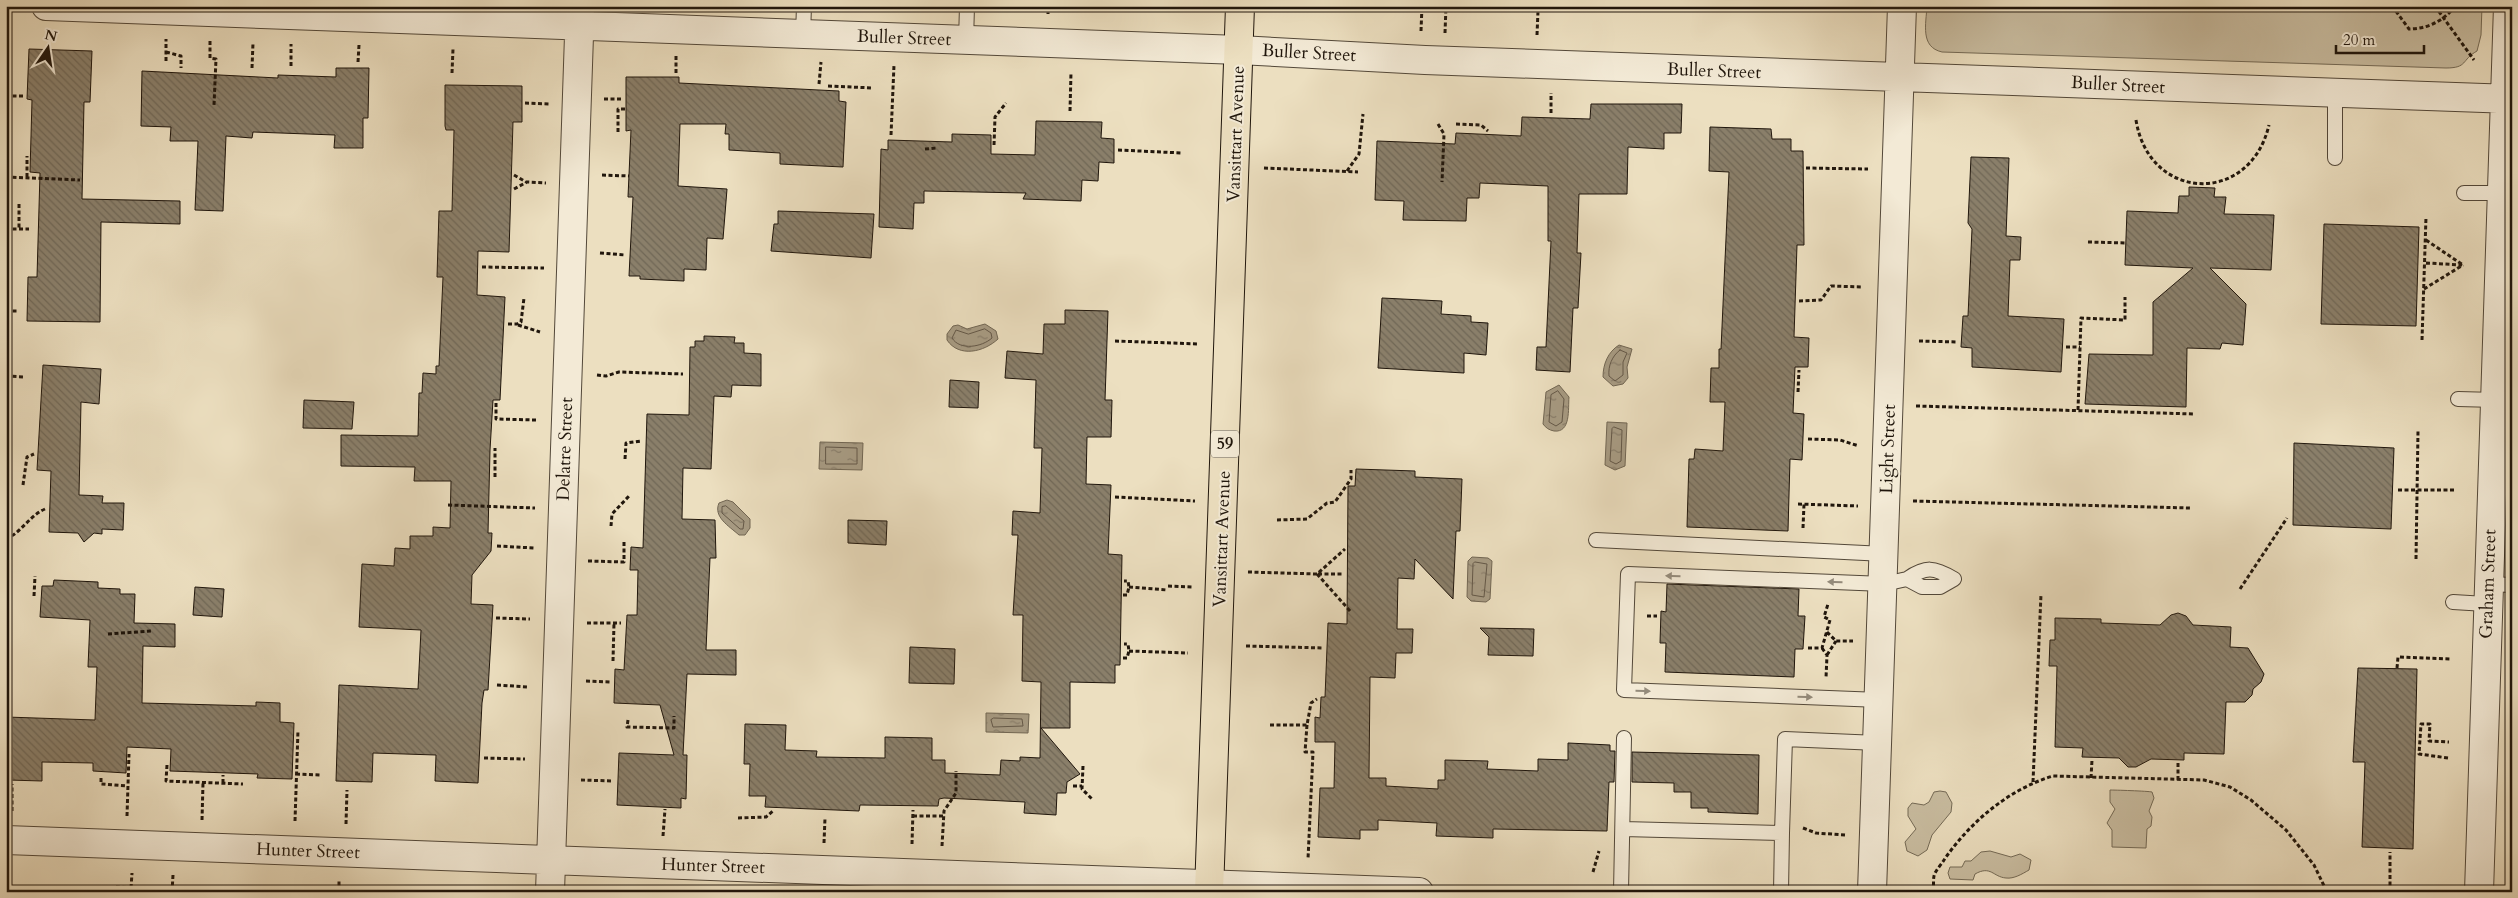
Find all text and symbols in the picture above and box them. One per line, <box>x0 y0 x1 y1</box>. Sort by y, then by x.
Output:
north arrow <box>22 22 72 72</box>
scale bar <box>2336 22 2423 54</box>
street label: Buller Street <box>857 24 952 52</box>
text: N <box>43 25 59 46</box>
text: 20 m <box>2343 30 2375 50</box>
street label: Buller Street <box>1261 38 1357 68</box>
street label: Buller Street <box>1667 57 1762 85</box>
street label: Vansittart Avenue <box>1221 65 1251 203</box>
street label: Buller Street <box>2070 70 2166 100</box>
street label: Delatre Street <box>551 396 579 501</box>
street label: Light Street <box>1874 403 1902 494</box>
road number: 59 <box>1211 430 1239 458</box>
street label: Vansittart Avenue <box>1207 470 1237 608</box>
street label: Graham Street <box>2474 528 2502 639</box>
one-way arrow <box>1664 572 1680 580</box>
one-way arrow <box>1827 577 1843 585</box>
one-way arrow <box>1635 687 1651 695</box>
one-way arrow <box>1797 693 1813 701</box>
street label: Hunter Street <box>256 837 361 865</box>
street label: Hunter Street <box>661 852 766 880</box>

